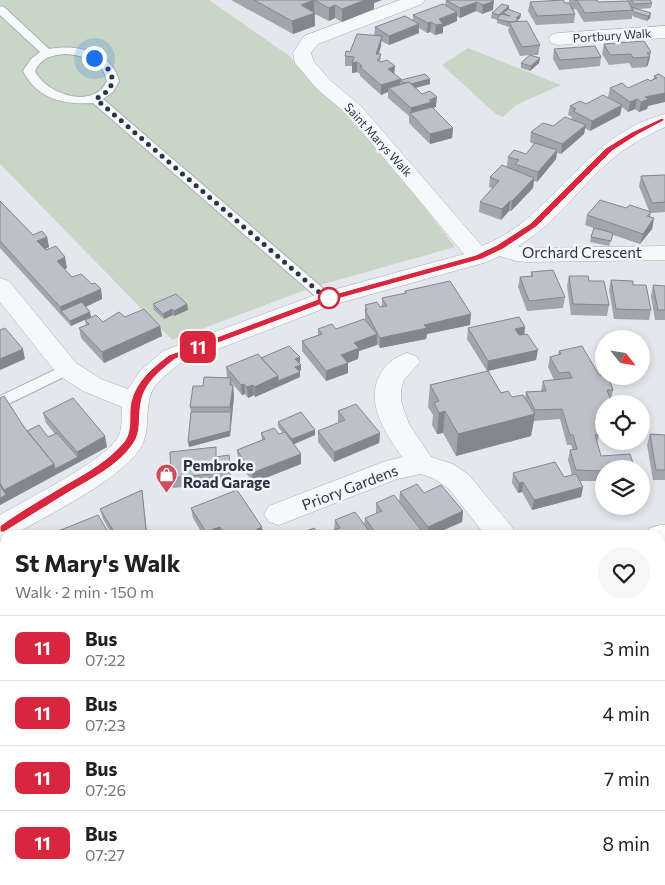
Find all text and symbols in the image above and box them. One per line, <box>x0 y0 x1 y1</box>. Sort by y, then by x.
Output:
street label: Portbury Walk <box>572 25 652 45</box>
your location <box>82 46 107 71</box>
street label: Saint Marys Walk <box>342 100 416 179</box>
street label: Orchard Crescent <box>522 243 642 261</box>
unlabelled marker <box>318 287 340 309</box>
north arrow <box>595 330 650 385</box>
map controls <box>595 330 650 515</box>
line badge: 11 <box>176 331 220 363</box>
text: 11 <box>190 336 206 358</box>
button: locate <box>595 395 650 450</box>
place label: Pembroke Road Garage <box>183 456 270 491</box>
street label: Priory Gardens <box>299 460 400 514</box>
button: layers <box>595 460 650 515</box>
shop icon: Pembroke Road Garage <box>155 463 179 494</box>
button: heart <box>598 547 650 599</box>
text: St Mary's Walk <box>15 548 180 577</box>
text: Walk · 2 min · 150 m <box>15 582 154 601</box>
text: Bus <box>85 627 117 650</box>
text: 11 <box>34 637 51 659</box>
text: 3 min <box>603 637 650 660</box>
text: 07:22 <box>85 650 125 669</box>
text: Bus <box>85 692 117 715</box>
text: 11 <box>34 702 51 724</box>
text: 4 min <box>603 702 650 725</box>
text: 07:23 <box>85 715 126 734</box>
text: Bus <box>85 757 117 780</box>
text: 11 <box>34 767 51 789</box>
text: 7 min <box>604 767 650 790</box>
text: 07:26 <box>85 780 126 799</box>
text: Bus <box>85 822 117 845</box>
text: 11 <box>34 832 51 854</box>
text: 8 min <box>602 832 650 855</box>
text: 07:27 <box>85 845 125 864</box>

